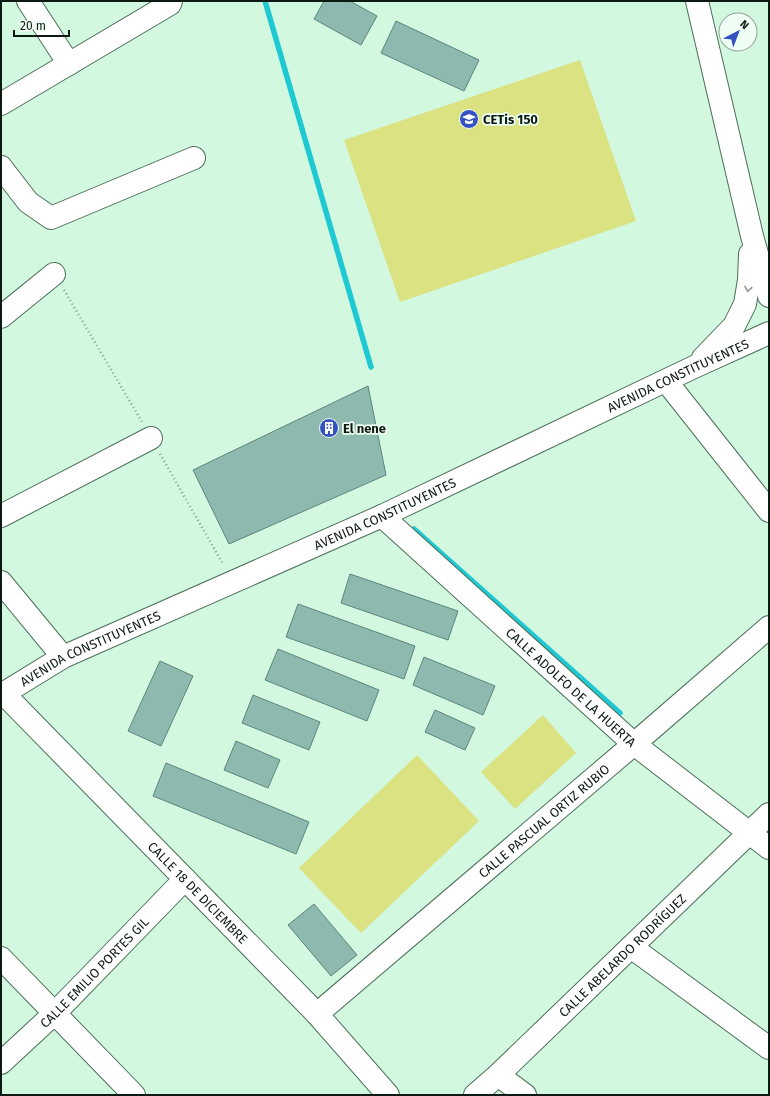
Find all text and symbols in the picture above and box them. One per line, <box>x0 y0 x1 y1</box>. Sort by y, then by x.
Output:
scale bar <box>14 12 69 38</box>
north arrow <box>718 12 758 52</box>
text: N <box>737 18 751 32</box>
text: 20 m <box>20 19 46 33</box>
school or university icon: CETis 150 <box>458 108 480 130</box>
place label: CETis 150 <box>483 112 538 127</box>
one-way arrow <box>744 286 753 292</box>
street label: AVENIDA CONSTITUYENTES <box>605 336 751 415</box>
building icon: El nene <box>318 417 340 439</box>
place label: El nene <box>343 421 386 436</box>
street label: AVENIDA CONSTITUYENTES <box>312 475 458 553</box>
street label: AVENIDA CONSTITUYENTES <box>18 608 163 689</box>
street label: CALLE ADOLFO DE LA HUERTA <box>503 625 639 750</box>
street label: CALLE PASCUAL ORTIZ RUBIO <box>476 761 613 881</box>
street label: CALLE 18 DE DICIEMBRE <box>145 839 251 947</box>
street label: CALLE ABELARDO RODRÍGUEZ <box>556 891 689 1020</box>
street label: CALLE EMILIO PORTES GIL <box>37 914 152 1031</box>

